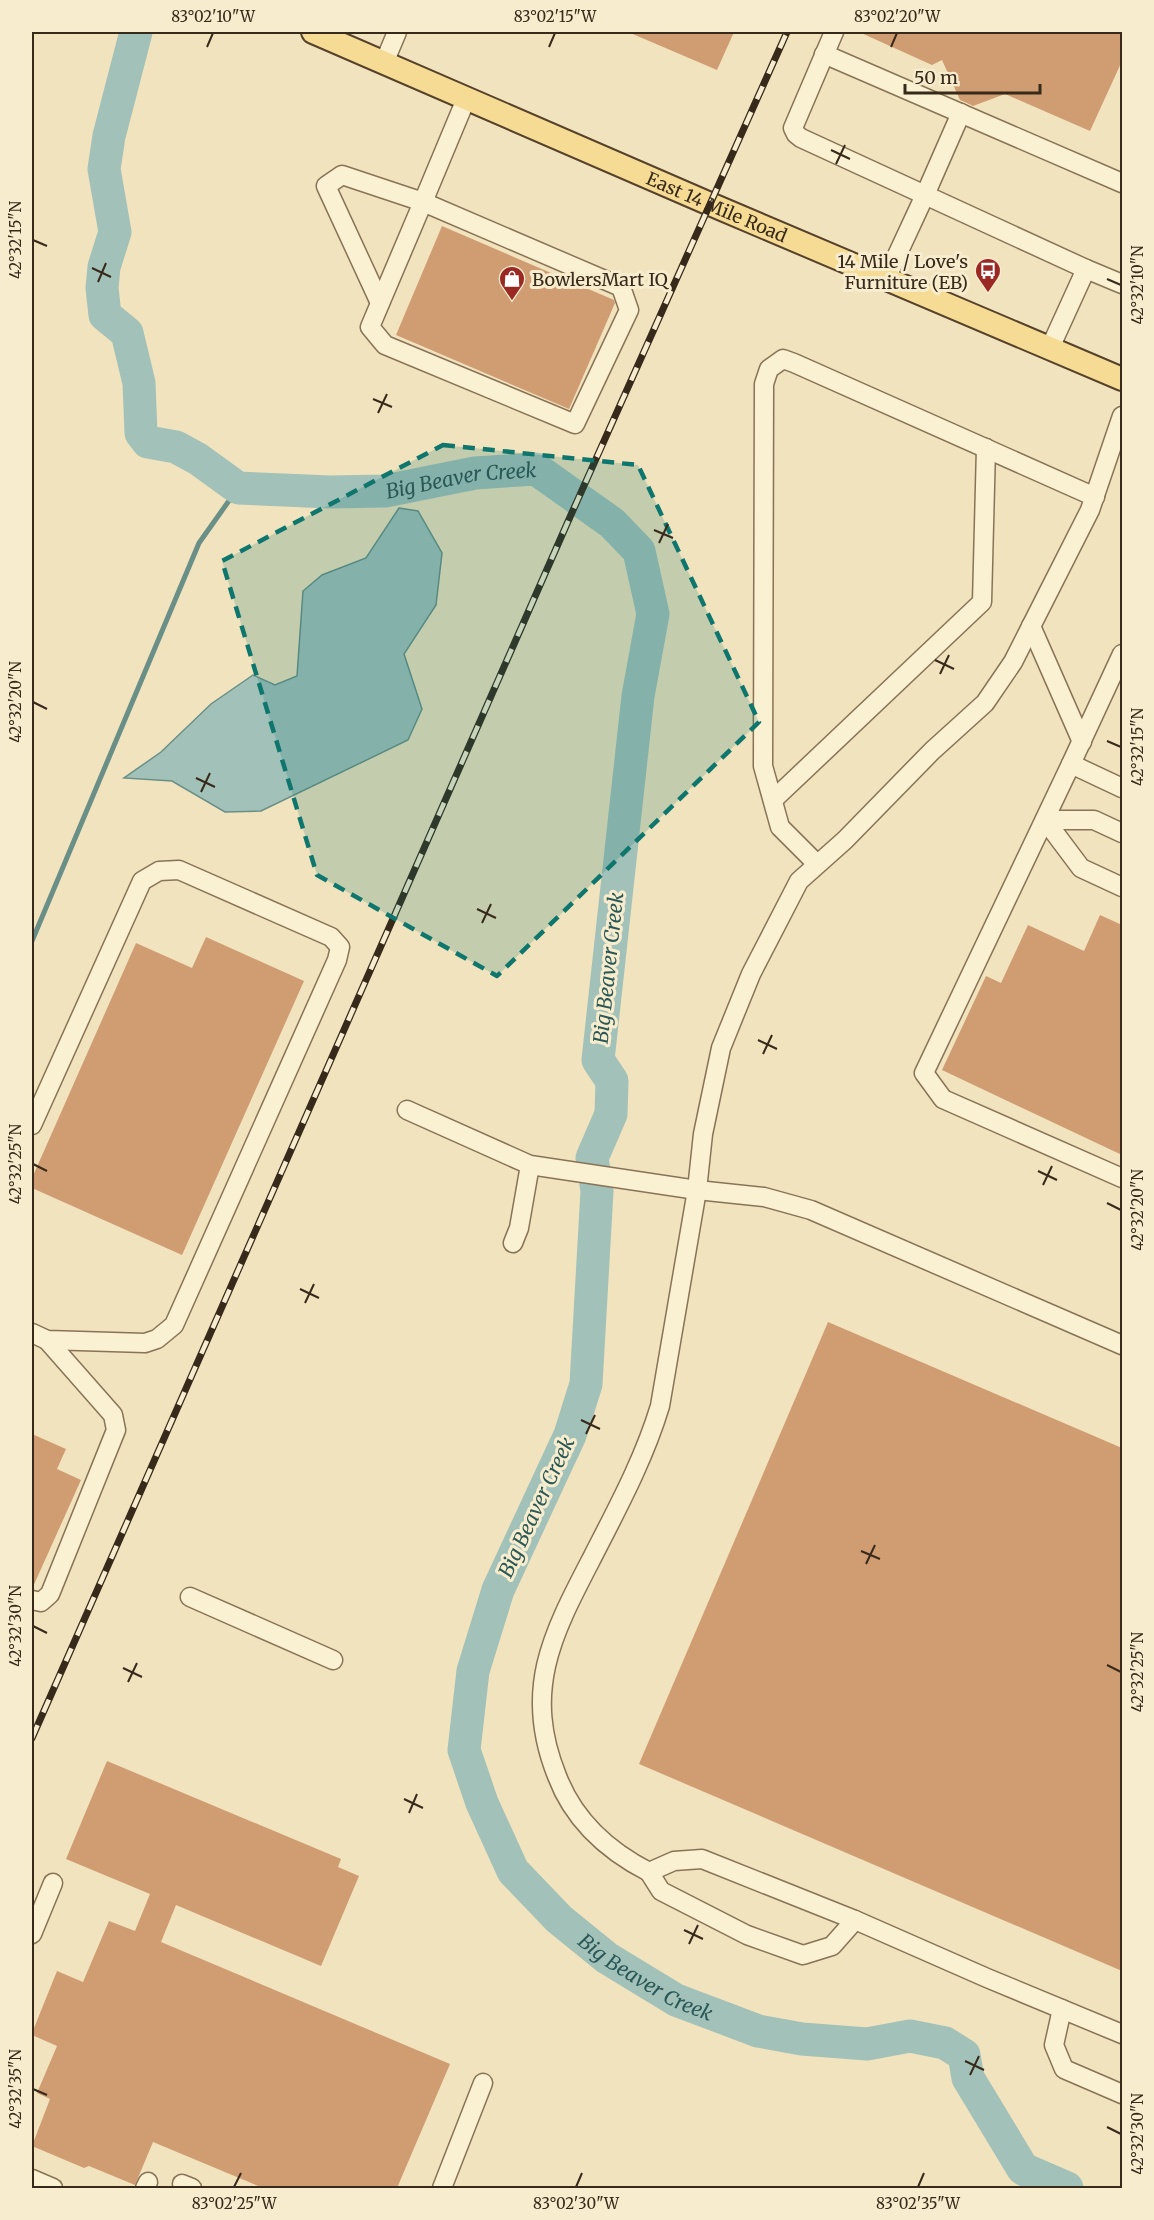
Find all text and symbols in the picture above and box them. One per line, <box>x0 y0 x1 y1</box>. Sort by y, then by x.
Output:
text: 83°02'10"W <box>171 7 256 26</box>
text: 83°02'15"W <box>514 7 597 26</box>
text: 83°02'20"W <box>854 7 941 26</box>
scale bar <box>905 57 1040 95</box>
text: 50 m <box>914 66 958 89</box>
street label: East 14 Mile Road <box>643 166 791 247</box>
text: 42°32'15"N <box>6 201 25 279</box>
text: 42°32'10"N <box>1128 245 1147 325</box>
place label: 14 Mile / Love's Furniture (EB) <box>837 250 968 294</box>
bus stop icon: 14 Mile / Love's Furniture (EB) <box>973 256 1003 294</box>
shop icon: BowlersMart IQ <box>497 264 527 302</box>
place label: BowlersMart IQ <box>532 268 670 291</box>
water label: Big Beaver Creek <box>383 457 537 503</box>
text: 42°32'20"N <box>6 661 25 743</box>
text: 42°32'15"N <box>1128 708 1147 786</box>
water label: Big Beaver Creek <box>588 891 628 1045</box>
text: 42°32'25"N <box>6 1123 25 1204</box>
text: 42°32'20"N <box>1128 1169 1147 1251</box>
water label: Big Beaver Creek <box>493 1433 579 1581</box>
text: 42°32'30"N <box>6 1585 25 1667</box>
text: 42°32'25"N <box>1128 1631 1147 1712</box>
water label: Big Beaver Creek <box>574 1928 717 2025</box>
text: 42°32'35"N <box>6 2049 25 2129</box>
text: 42°32'30"N <box>1128 2093 1147 2175</box>
text: 83°02'25"W <box>192 2194 277 2213</box>
text: 83°02'30"W <box>533 2194 620 2213</box>
text: 83°02'35"W <box>876 2194 961 2213</box>

